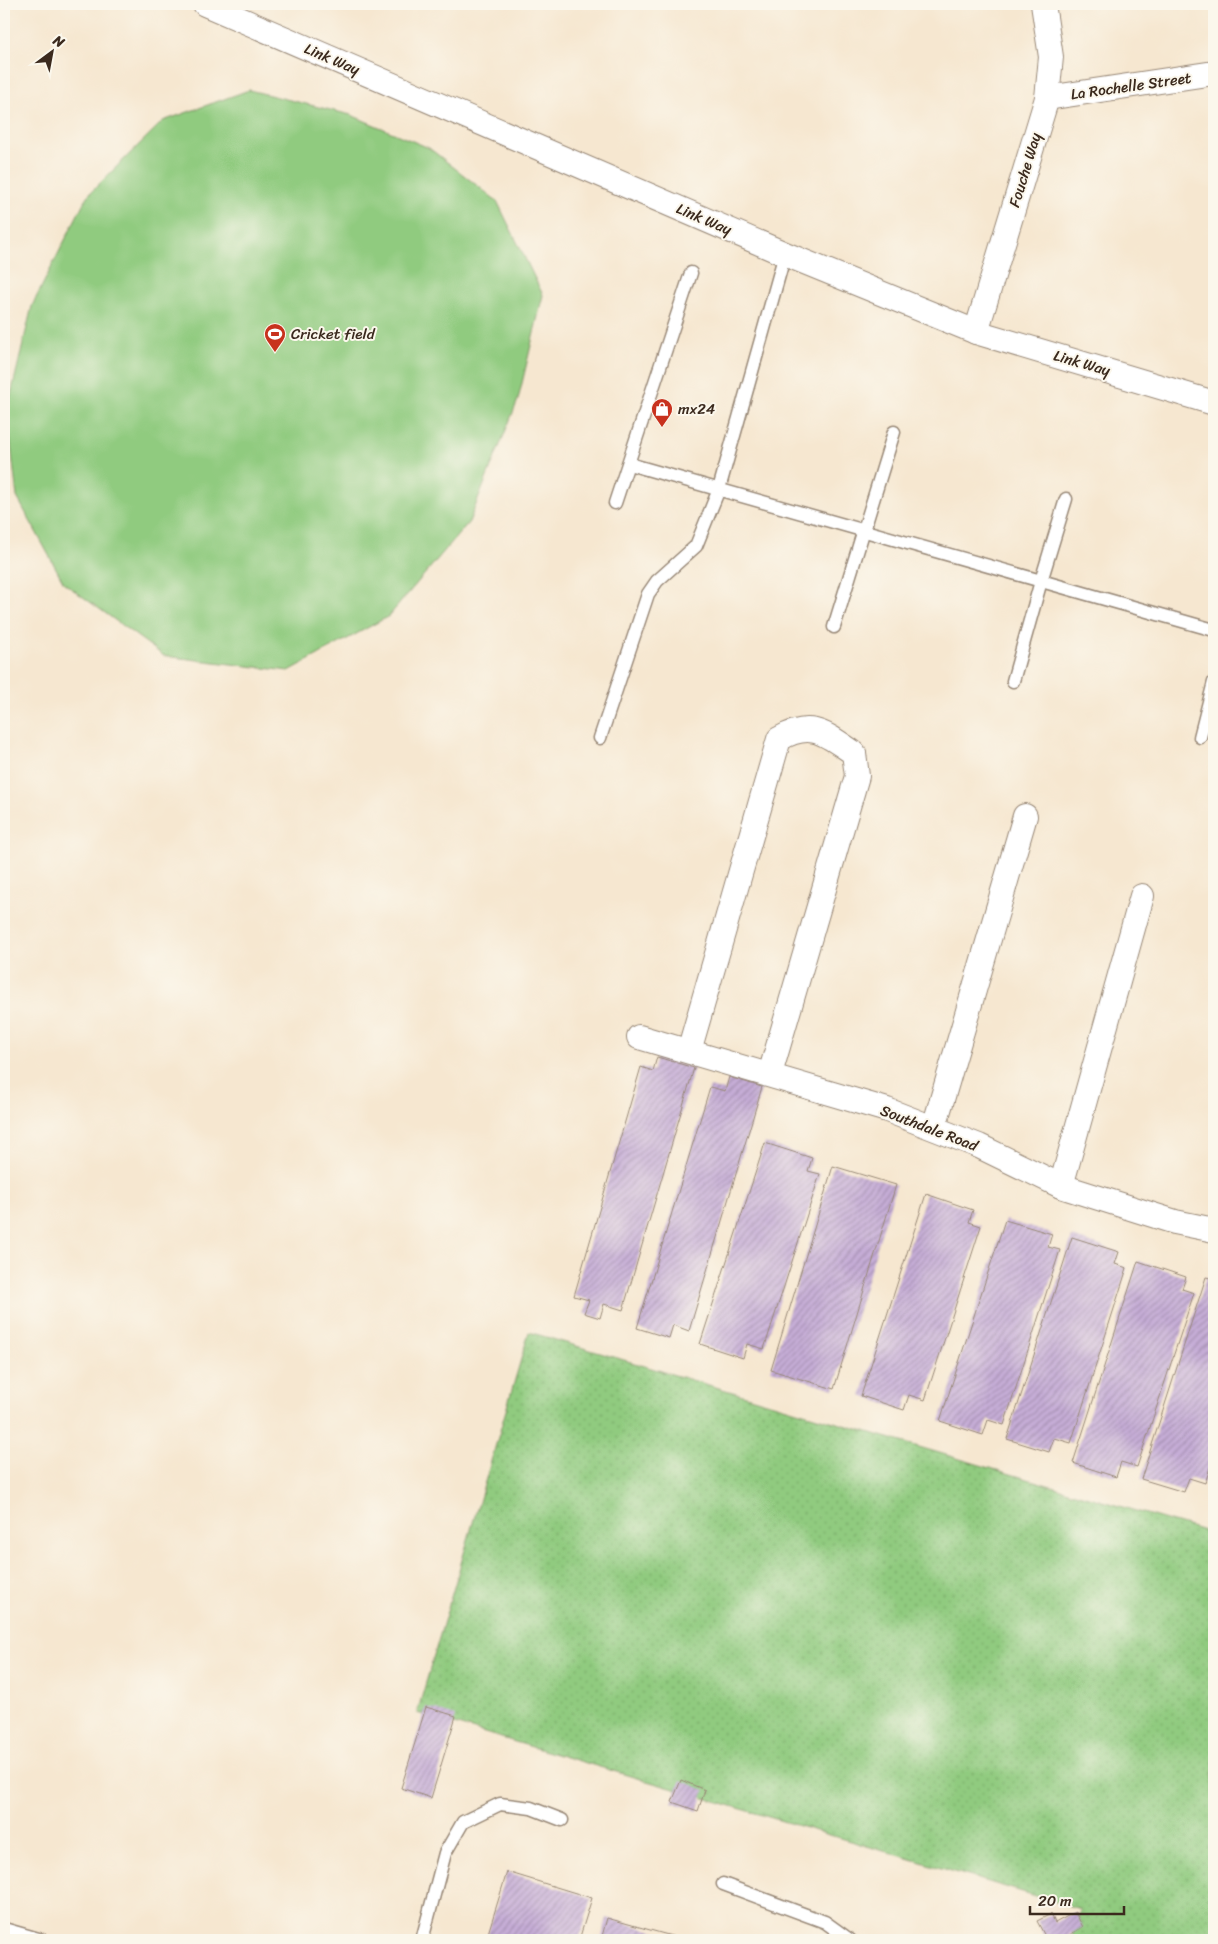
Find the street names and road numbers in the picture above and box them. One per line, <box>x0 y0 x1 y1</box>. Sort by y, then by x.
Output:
street label: Link Way <box>300 36 364 82</box>
street label: La Rochelle Street <box>1069 65 1193 107</box>
street label: Fouche Way <box>1001 129 1049 211</box>
street label: Link Way <box>672 196 736 242</box>
street label: Link Way <box>1051 343 1114 384</box>
street label: Southdale Road <box>876 1097 983 1159</box>

